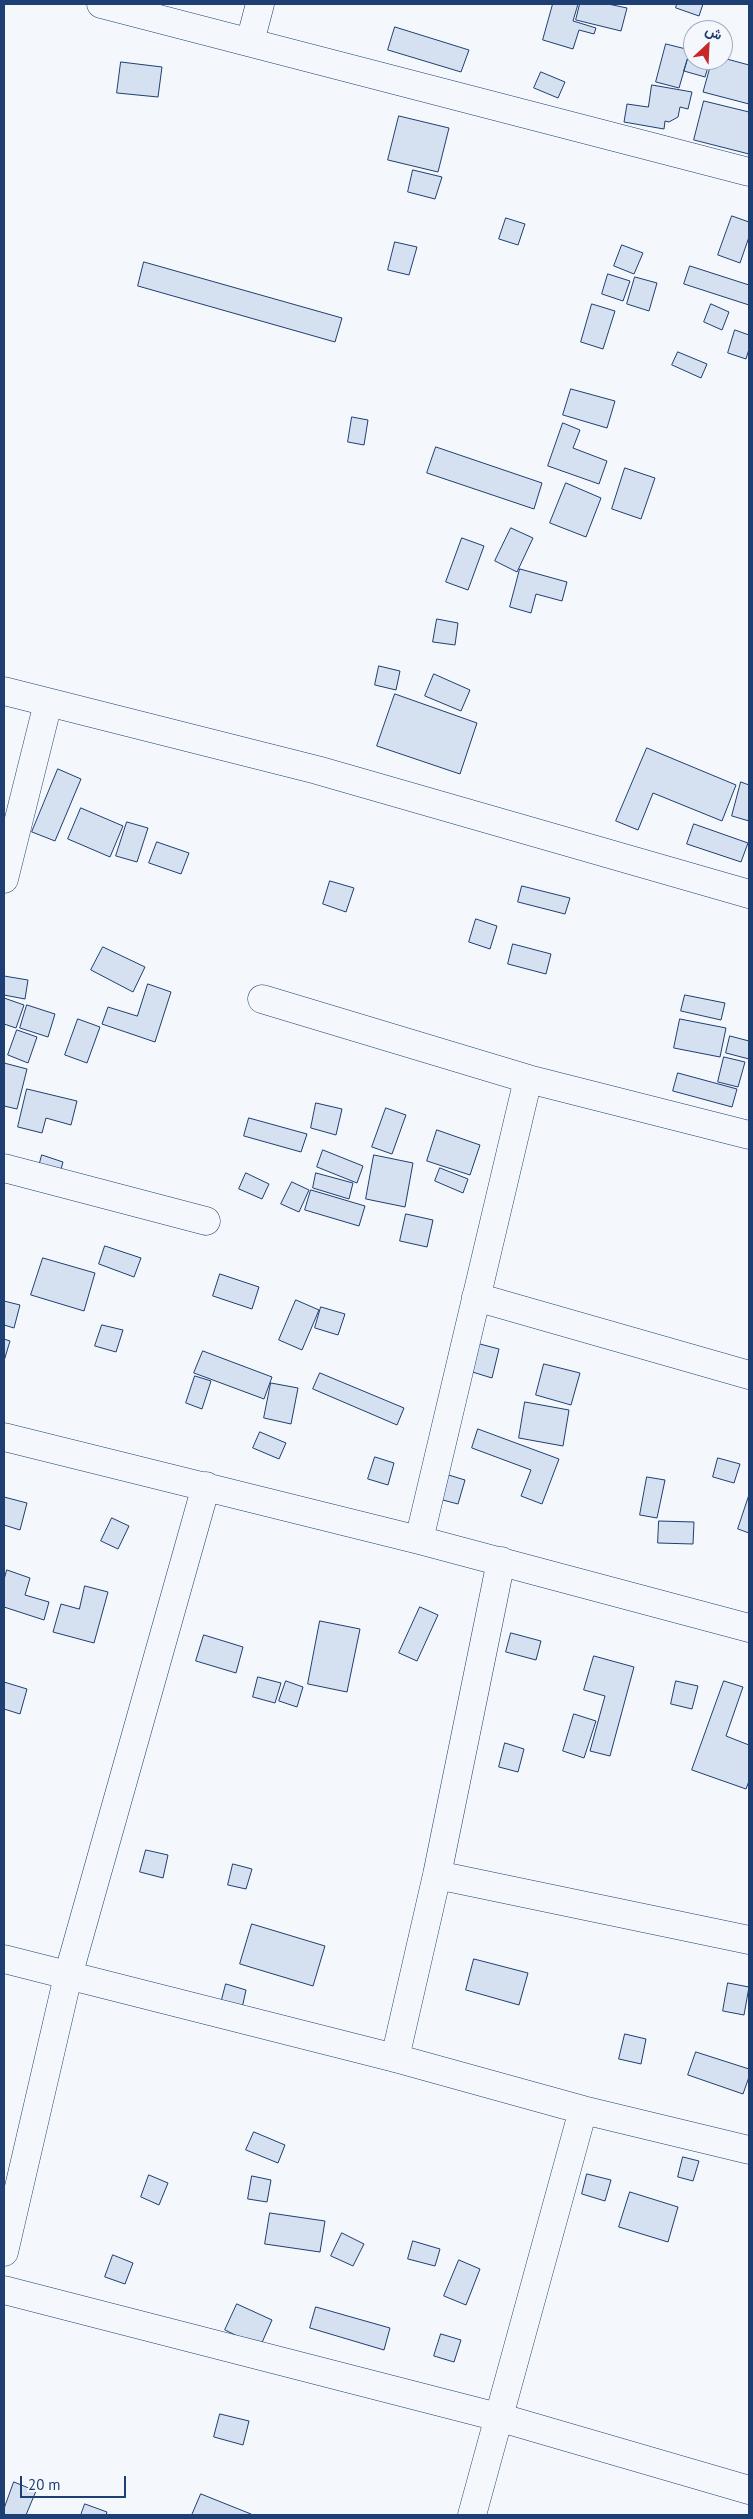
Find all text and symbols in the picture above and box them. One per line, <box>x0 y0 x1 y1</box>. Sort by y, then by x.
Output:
north arrow <box>683 20 733 70</box>
text: ش <box>702 21 725 44</box>
scale bar <box>22 2466 129 2498</box>
text: 20 m <box>28 2475 61 2494</box>

